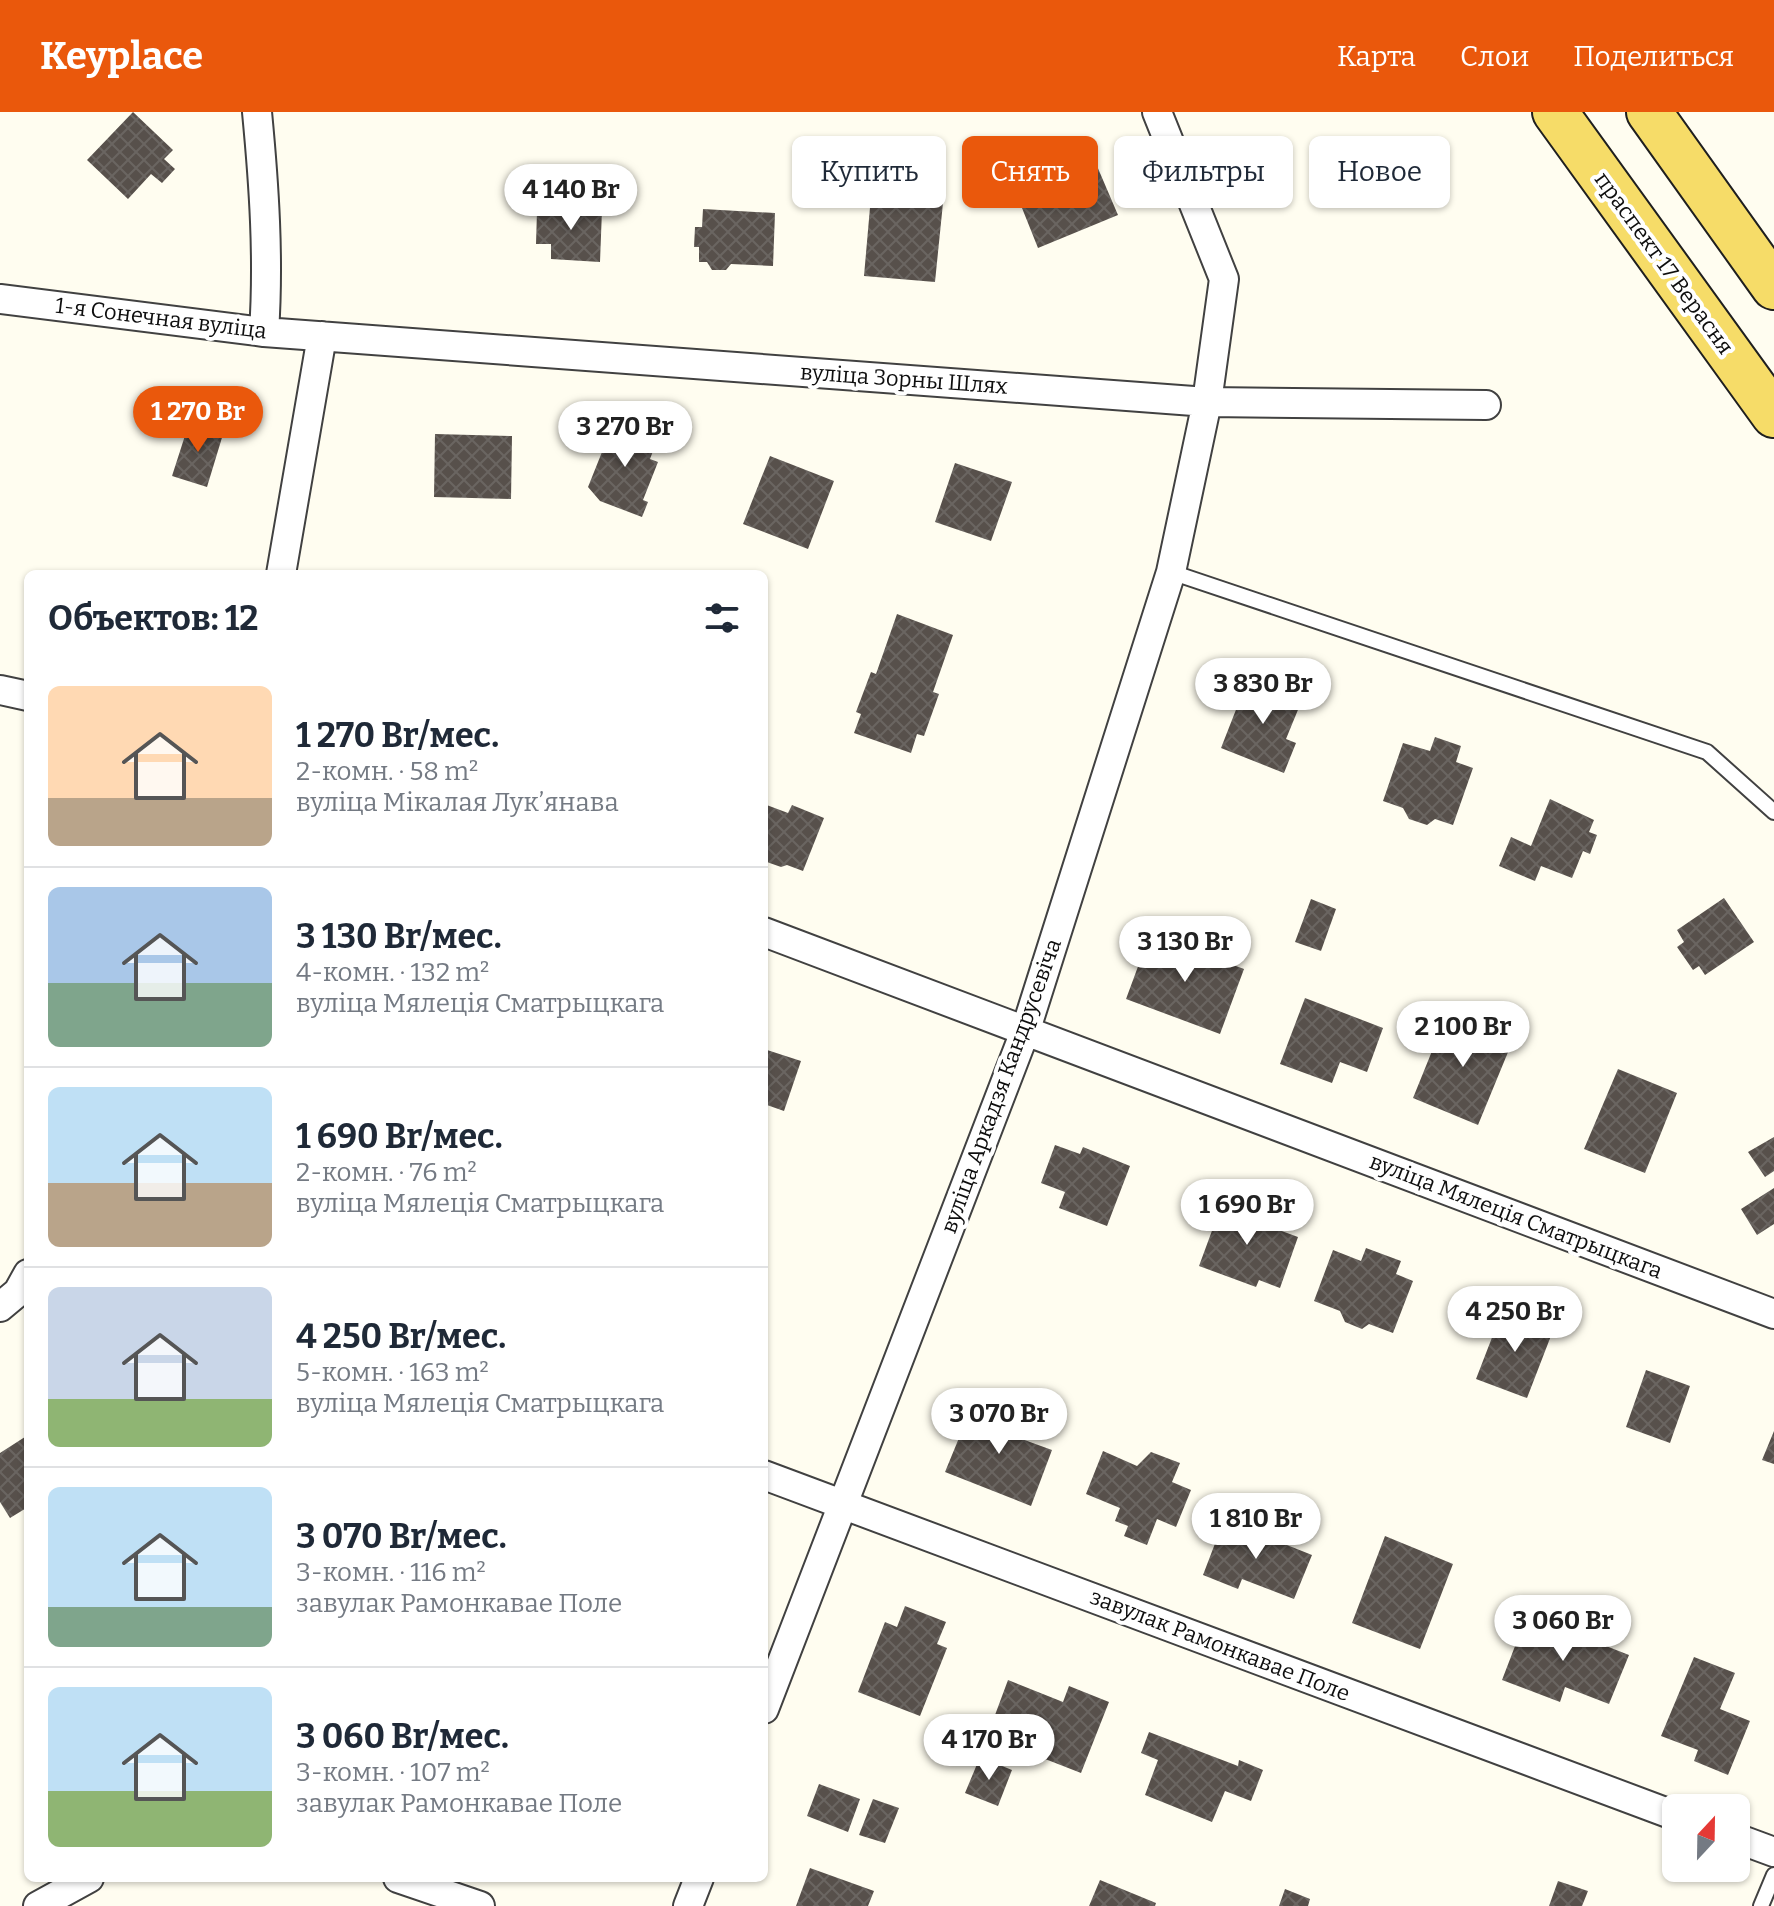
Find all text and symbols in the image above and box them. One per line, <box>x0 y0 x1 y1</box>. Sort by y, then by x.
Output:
text: Keyplace <box>40 33 203 79</box>
text: Карта <box>1337 40 1416 73</box>
text: Слои <box>1460 40 1529 73</box>
text: Поделиться <box>1573 40 1734 73</box>
chip: Купить <box>792 136 946 208</box>
chip: Снять <box>962 136 1098 208</box>
chip: Фильтры <box>1114 136 1293 208</box>
chip: Новое <box>1309 136 1450 208</box>
pin: 4 140 Br <box>488 164 654 232</box>
street label: праспект 17 Верасня <box>1589 167 1739 359</box>
text: 4 140 Br <box>522 174 620 205</box>
street label: 1-я Сонечная вуліца <box>54 292 268 344</box>
street label: вуліца Зорны Шлях <box>799 358 1009 400</box>
pin: 1 270 Br <box>115 386 281 454</box>
text: 1 270 Br <box>151 396 245 427</box>
pin: 3 270 Br <box>542 401 708 469</box>
text: 3 270 Br <box>576 411 674 442</box>
icon: filters <box>700 596 744 640</box>
text: Объектов: 12 <box>48 598 259 639</box>
pin: 3 830 Br <box>1180 658 1346 726</box>
text: 3 830 Br <box>1213 668 1313 699</box>
text: 1 270 Br/мес. <box>296 715 499 756</box>
icon: home <box>112 718 208 814</box>
text: 2-комн. · 58 m² <box>296 756 478 787</box>
text: вуліца Мікалая Лукʼянава <box>296 787 619 818</box>
text: 3 130 Br/мес. <box>296 916 502 957</box>
pin: 3 130 Br <box>1102 916 1268 984</box>
icon: home <box>112 919 208 1015</box>
text: 3 130 Br <box>1137 926 1233 957</box>
street label: вуліца Аркадзя Кандрусевіча <box>935 935 1067 1237</box>
text: 4-комн. · 132 m² <box>296 957 489 988</box>
text: вуліца Мялеція Сматрыцкага <box>296 988 664 1019</box>
pin: 2 100 Br <box>1380 1001 1546 1069</box>
text: 2 100 Br <box>1415 1011 1511 1042</box>
text: 1 690 Br/мес. <box>296 1116 503 1157</box>
icon: home <box>112 1119 208 1215</box>
street label: вуліца Мялеція Сматрыцкага <box>1366 1148 1666 1284</box>
text: 2-комн. · 76 m² <box>296 1157 477 1188</box>
pin: 1 690 Br <box>1164 1179 1330 1247</box>
text: вуліца Мялеція Сматрыцкага <box>296 1188 664 1219</box>
text: 1 690 Br <box>1199 1189 1295 1220</box>
pin: 4 250 Br <box>1432 1286 1598 1354</box>
text: 4 250 Br <box>1465 1296 1565 1327</box>
text: 4 250 Br/мес. <box>296 1316 506 1357</box>
icon: home <box>112 1319 208 1415</box>
text: 5-комн. · 163 m² <box>296 1357 489 1388</box>
text: вуліца Мялеція Сматрыцкага <box>296 1388 664 1419</box>
pin: 3 070 Br <box>916 1388 1082 1456</box>
text: 3 070 Br <box>949 1398 1049 1429</box>
pin: 1 810 Br <box>1173 1493 1339 1561</box>
text: 1 810 Br <box>1210 1503 1302 1534</box>
text: 3 070 Br/мес. <box>296 1516 507 1557</box>
icon: home <box>112 1519 208 1615</box>
text: 3-комн. · 116 m² <box>296 1557 486 1588</box>
street label: завулак Рамонкавае Поле <box>1086 1583 1354 1707</box>
text: завулак Рамонкавае Поле <box>296 1588 622 1619</box>
pin: 3 060 Br <box>1480 1595 1646 1663</box>
text: 3 060 Br <box>1512 1605 1614 1636</box>
pin: 4 170 Br <box>906 1714 1072 1782</box>
text: 3 060 Br/мес. <box>296 1716 509 1757</box>
icon: home <box>112 1719 208 1815</box>
text: 4 170 Br <box>942 1724 1036 1755</box>
text: 3-комн. · 107 m² <box>296 1757 490 1788</box>
text: завулак Рамонкавае Поле <box>296 1788 622 1819</box>
north arrow <box>1662 1794 1750 1882</box>
map controls <box>1662 1794 1750 1882</box>

